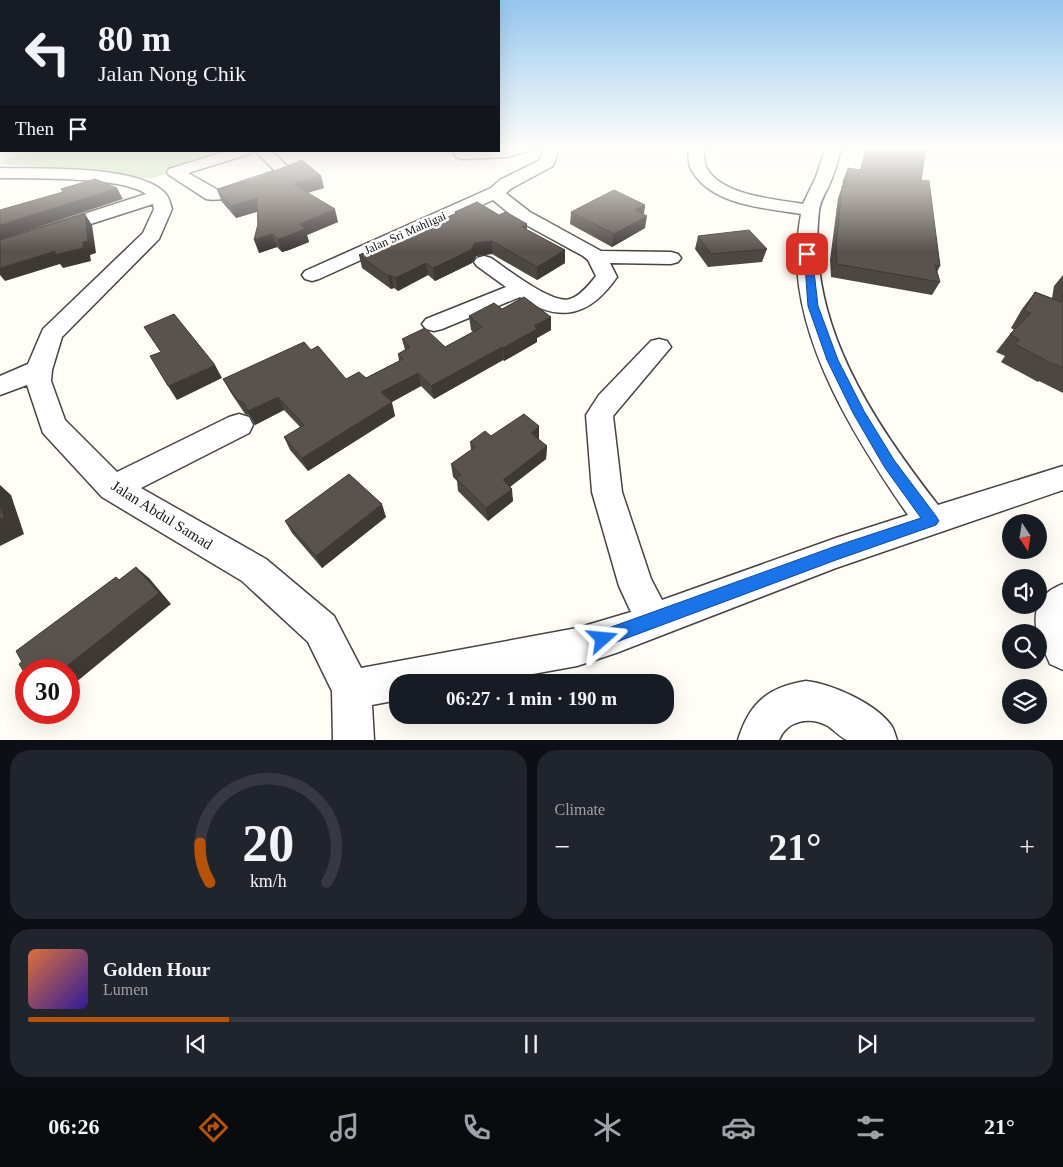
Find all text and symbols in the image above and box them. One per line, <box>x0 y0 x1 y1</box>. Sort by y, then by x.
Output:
icon: left <box>15 20 80 85</box>
text: 80 m <box>98 20 171 59</box>
text: Jalan Nong Chik <box>98 61 246 86</box>
icon: arrive <box>64 115 92 143</box>
text: Then <box>15 118 54 139</box>
street label: Jalan Sri Mahligai <box>362 208 449 257</box>
pin <box>786 233 828 275</box>
icon: arrive <box>793 240 821 268</box>
street label: Jalan Abdul Samad <box>109 478 216 553</box>
north arrow <box>1002 514 1048 559</box>
map controls <box>1002 514 1047 724</box>
button: sound <box>1002 569 1047 614</box>
position arrow <box>576 612 628 664</box>
button: search <box>1002 624 1047 669</box>
speed limit sign: 30 <box>15 659 80 724</box>
button: layers <box>1002 679 1047 724</box>
text: 06:27 · 1 min · 190 m <box>446 688 617 709</box>
text: Climate <box>555 801 605 818</box>
text: 20 <box>242 815 294 872</box>
text: 21° <box>768 826 821 868</box>
text: − <box>555 831 570 862</box>
text: + <box>1019 831 1035 862</box>
text: km/h <box>250 871 287 891</box>
text: Golden Hour <box>103 959 210 980</box>
text: Lumen <box>103 981 148 998</box>
icon: previous <box>182 1030 210 1058</box>
icon: pause <box>517 1030 545 1058</box>
icon: next <box>853 1030 881 1058</box>
icon: directions <box>196 1110 231 1145</box>
icon: music <box>327 1110 362 1145</box>
icon: phone <box>459 1110 494 1145</box>
icon: climate <box>590 1110 625 1145</box>
icon: car <box>721 1110 756 1145</box>
icon: filters <box>853 1110 888 1145</box>
text: 06:26 <box>48 1114 100 1139</box>
text: 21° <box>984 1114 1015 1139</box>

